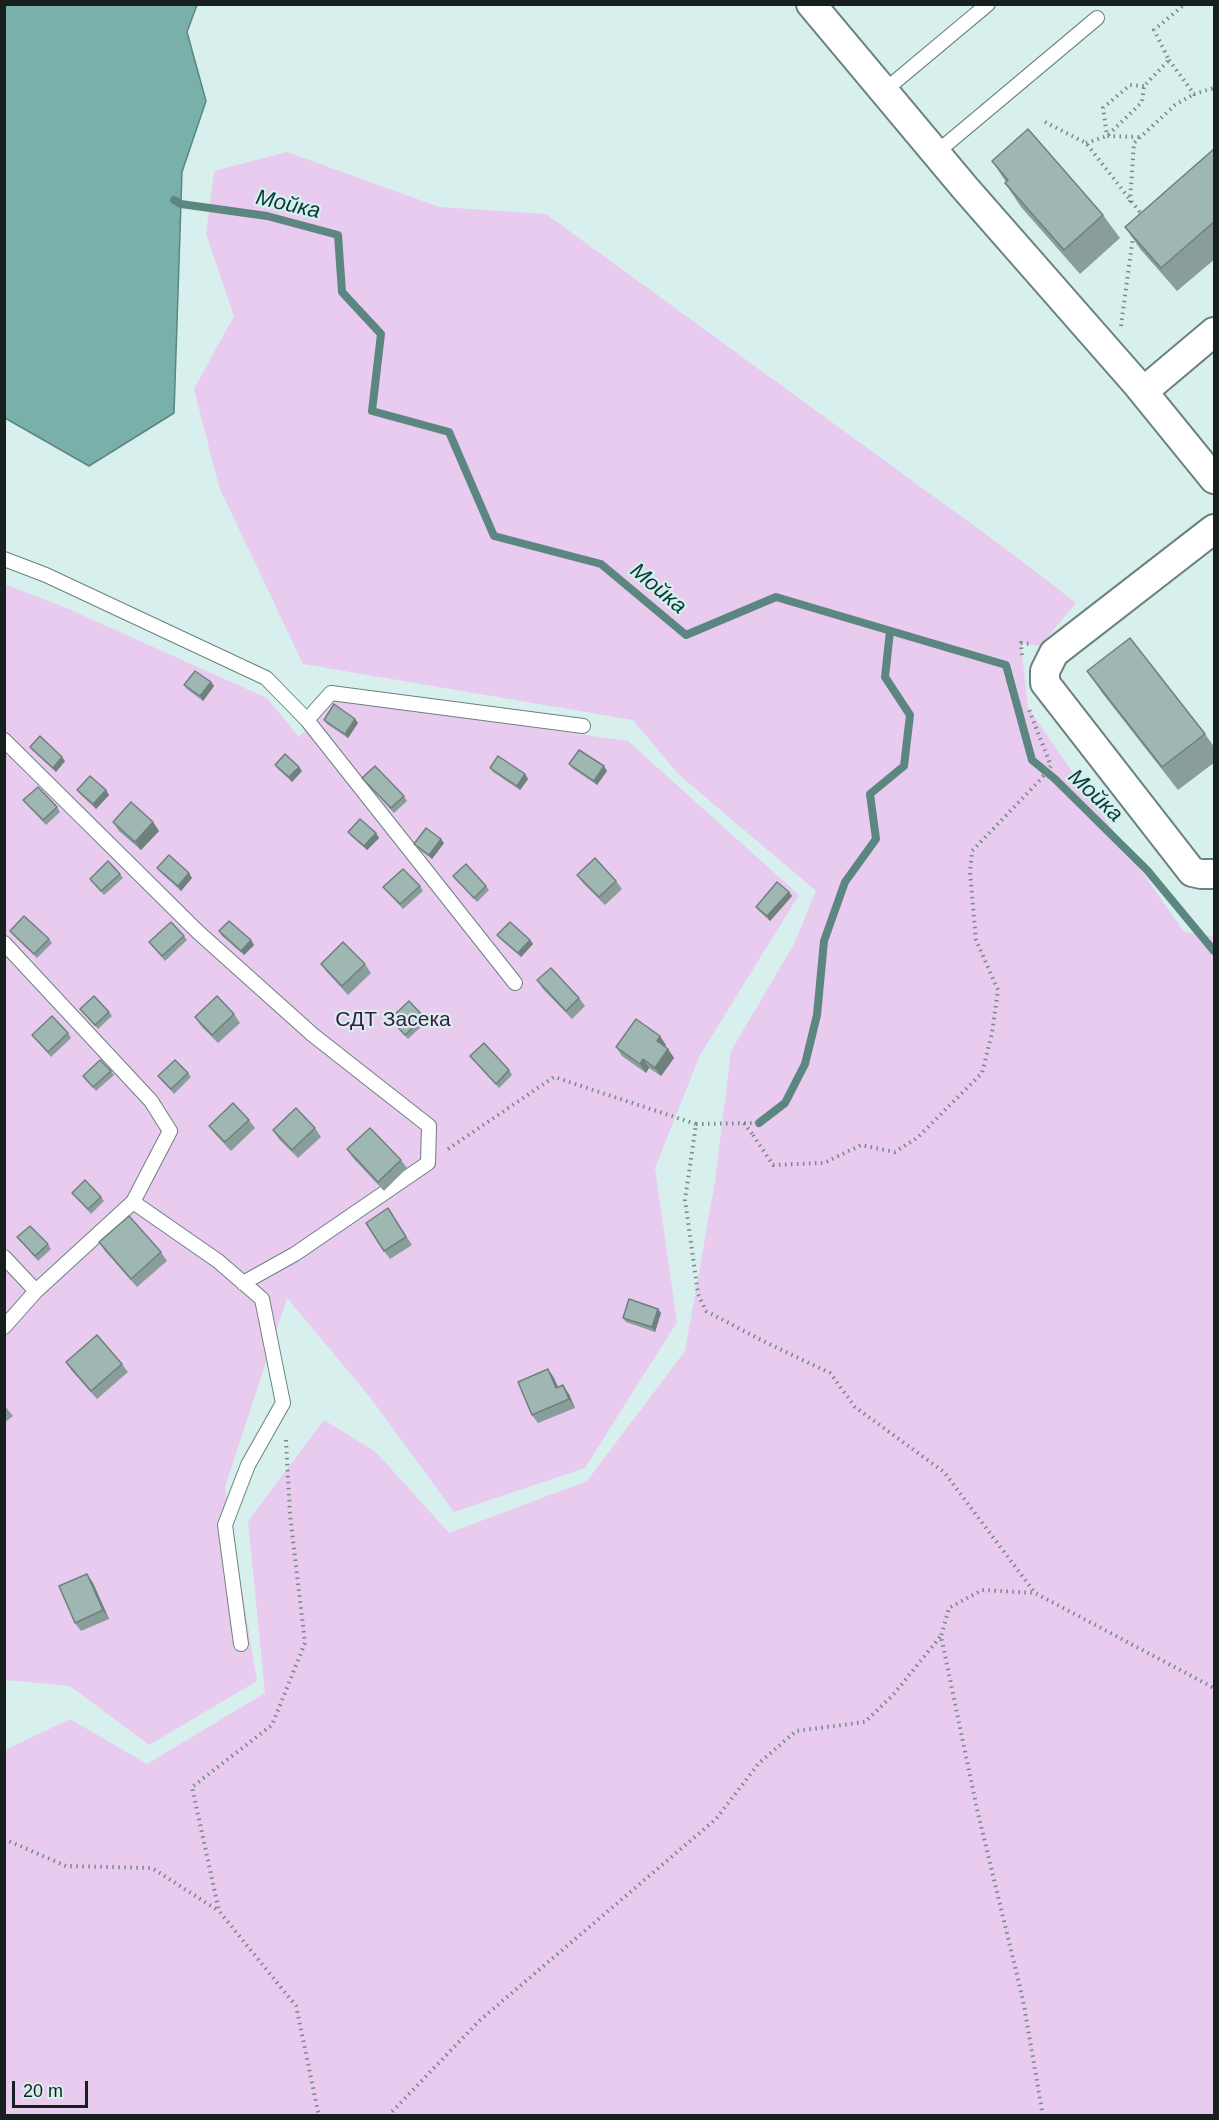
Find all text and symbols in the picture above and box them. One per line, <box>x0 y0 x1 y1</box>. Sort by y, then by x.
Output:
water label: Мойка <box>253 185 323 225</box>
water label: Мойка <box>624 558 692 620</box>
water label: Мойка <box>1062 764 1128 828</box>
park label: СДТ Засека <box>335 1007 451 1033</box>
scale bar <box>15 2069 92 2107</box>
text: 20 m <box>23 2081 63 2101</box>

